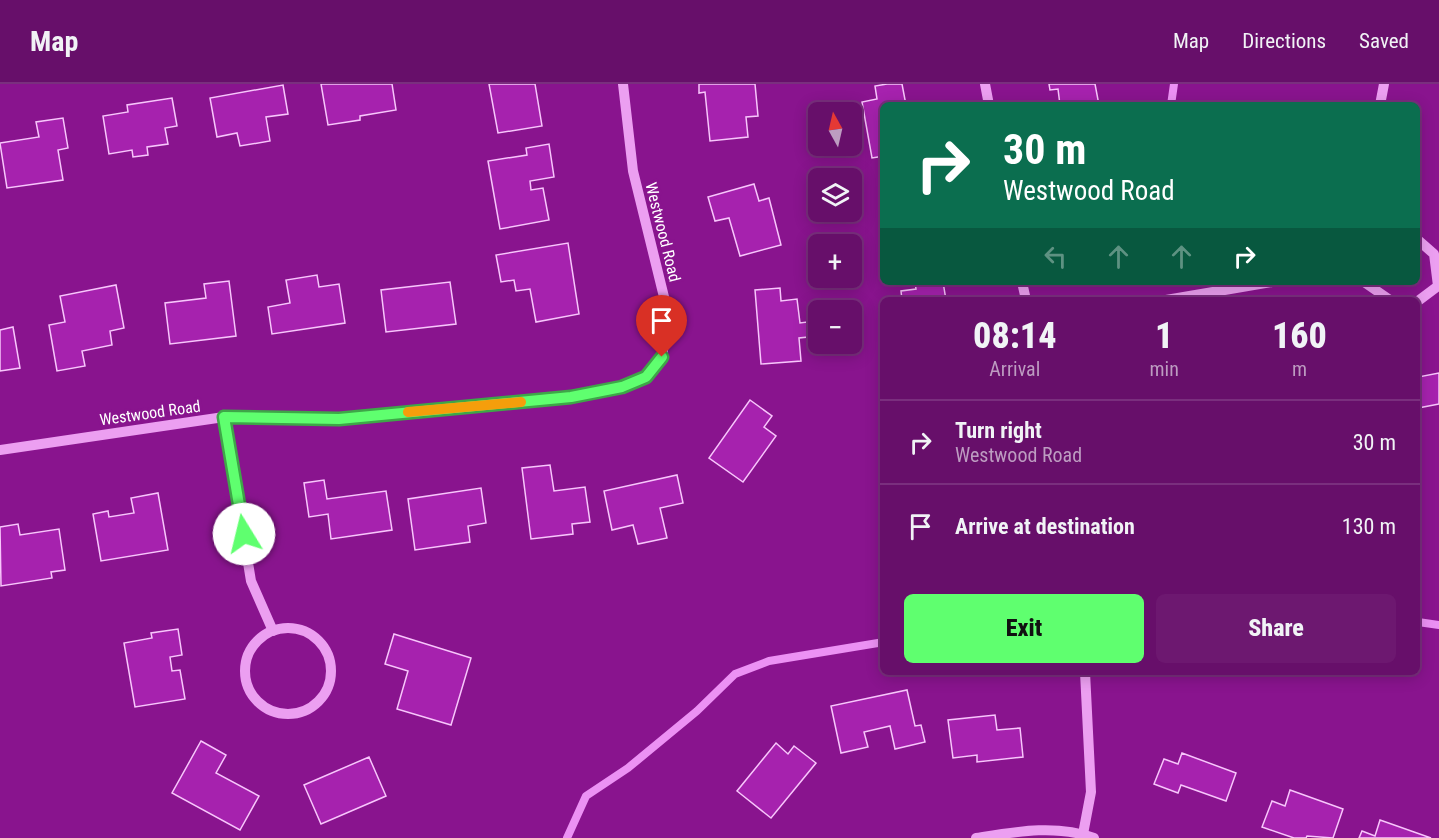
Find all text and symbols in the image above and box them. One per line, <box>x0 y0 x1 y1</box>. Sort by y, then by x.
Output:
text: Map <box>30 25 78 58</box>
text: Map <box>1173 29 1209 53</box>
text: Directions <box>1242 29 1326 53</box>
text: Saved <box>1359 29 1409 53</box>
north arrow <box>808 102 862 156</box>
map controls <box>808 102 862 354</box>
text: 30 m <box>1003 125 1086 174</box>
icon: right <box>904 126 982 204</box>
button: layers <box>808 168 862 222</box>
text: Westwood Road <box>1003 175 1175 207</box>
street label: Westwood Road <box>641 180 685 284</box>
button: + <box>808 234 862 288</box>
icon: left <box>1039 240 1072 273</box>
icon: ahead <box>1102 240 1135 273</box>
icon: ahead <box>1165 240 1198 273</box>
icon: right <box>1228 240 1261 273</box>
pin <box>636 295 687 357</box>
button: − <box>808 300 862 354</box>
icon: arrive <box>645 304 678 337</box>
text: 08:14 <box>973 315 1056 357</box>
text: 1 <box>1155 315 1173 357</box>
text: 160 <box>1272 315 1327 357</box>
text: Arrival <box>989 357 1040 381</box>
text: min <box>1150 357 1179 381</box>
text: m <box>1292 357 1307 381</box>
street label: Westwood Road <box>98 397 202 429</box>
text: Turn right <box>955 418 1042 443</box>
icon: right <box>904 426 937 459</box>
text: 30 m <box>1353 430 1396 455</box>
text: Westwood Road <box>955 443 1082 467</box>
position arrow <box>212 502 276 566</box>
icon: arrive <box>904 510 937 543</box>
text: Arrive at destination <box>955 514 1135 539</box>
text: 130 m <box>1342 514 1396 539</box>
button: Exit <box>904 594 1144 663</box>
button: Share <box>1156 594 1396 663</box>

